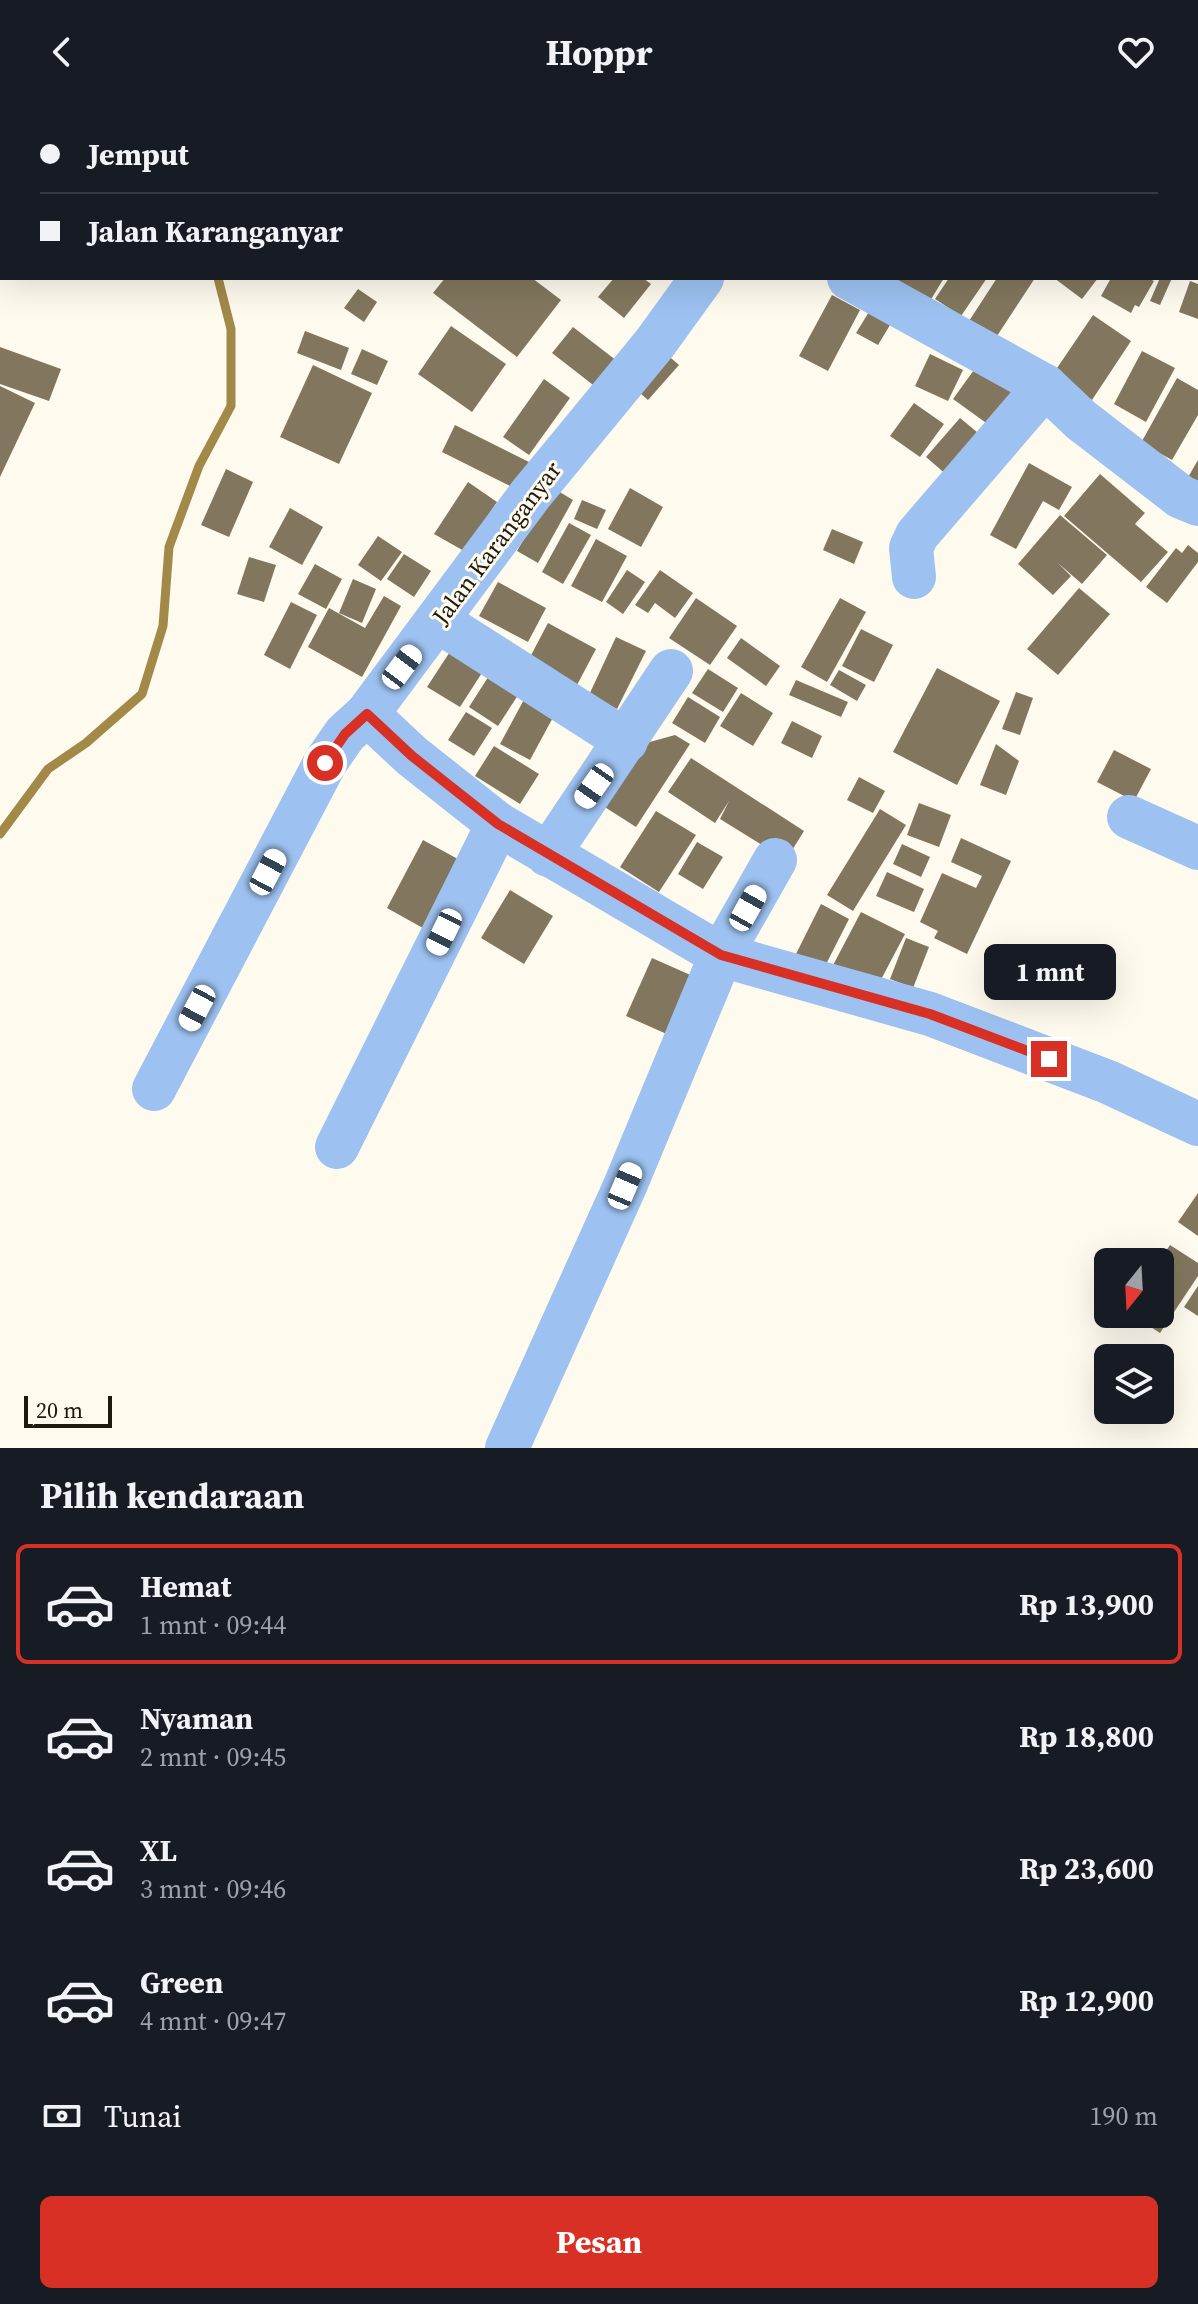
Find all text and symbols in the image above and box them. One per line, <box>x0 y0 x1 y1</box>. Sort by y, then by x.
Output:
text: Hoppr <box>546 28 652 77</box>
icon: back <box>40 30 84 74</box>
icon: heart <box>1114 30 1158 74</box>
text: Jemput <box>88 134 189 175</box>
text: Jalan Karanganyar <box>88 211 343 252</box>
street label: Jalan Karanganyar <box>424 454 569 632</box>
car <box>378 641 426 693</box>
route start <box>307 745 343 781</box>
car <box>570 759 618 813</box>
car <box>246 845 290 899</box>
car <box>726 881 770 935</box>
car <box>423 905 465 959</box>
callout: 1 mnt <box>983 943 1115 999</box>
text: 1 mnt <box>1016 954 1084 990</box>
car <box>175 981 219 1035</box>
route end <box>1031 1041 1067 1077</box>
car <box>605 1159 645 1213</box>
north arrow <box>1094 1248 1174 1328</box>
map controls <box>1094 1248 1174 1424</box>
button: layers <box>1094 1344 1174 1424</box>
scale bar <box>24 1392 112 1428</box>
text: 20 m <box>36 1395 83 1425</box>
text: Pilih kendaraan <box>40 1471 304 1520</box>
text: Hemat <box>140 1566 231 1607</box>
icon: car <box>44 1568 116 1640</box>
text: Rp 13,900 <box>1019 1584 1154 1625</box>
text: 1 mnt · 09:44 <box>140 1607 286 1643</box>
text: Nyaman <box>140 1698 253 1739</box>
icon: car <box>44 1700 116 1772</box>
text: Rp 18,800 <box>1019 1716 1154 1757</box>
text: 2 mnt · 09:45 <box>140 1739 286 1775</box>
text: XL <box>140 1830 177 1871</box>
icon: car <box>44 1832 116 1904</box>
text: Rp 23,600 <box>1019 1848 1154 1889</box>
text: 3 mnt · 09:46 <box>140 1871 286 1907</box>
text: Green <box>140 1962 223 2003</box>
icon: car <box>44 1964 116 2036</box>
text: Rp 12,900 <box>1019 1980 1154 2021</box>
text: 4 mnt · 09:47 <box>140 2003 286 2039</box>
icon: cash <box>40 2094 84 2138</box>
text: Tunai <box>104 2096 181 2137</box>
text: 190 m <box>1090 2098 1158 2134</box>
button: Pesan <box>40 2196 1158 2288</box>

